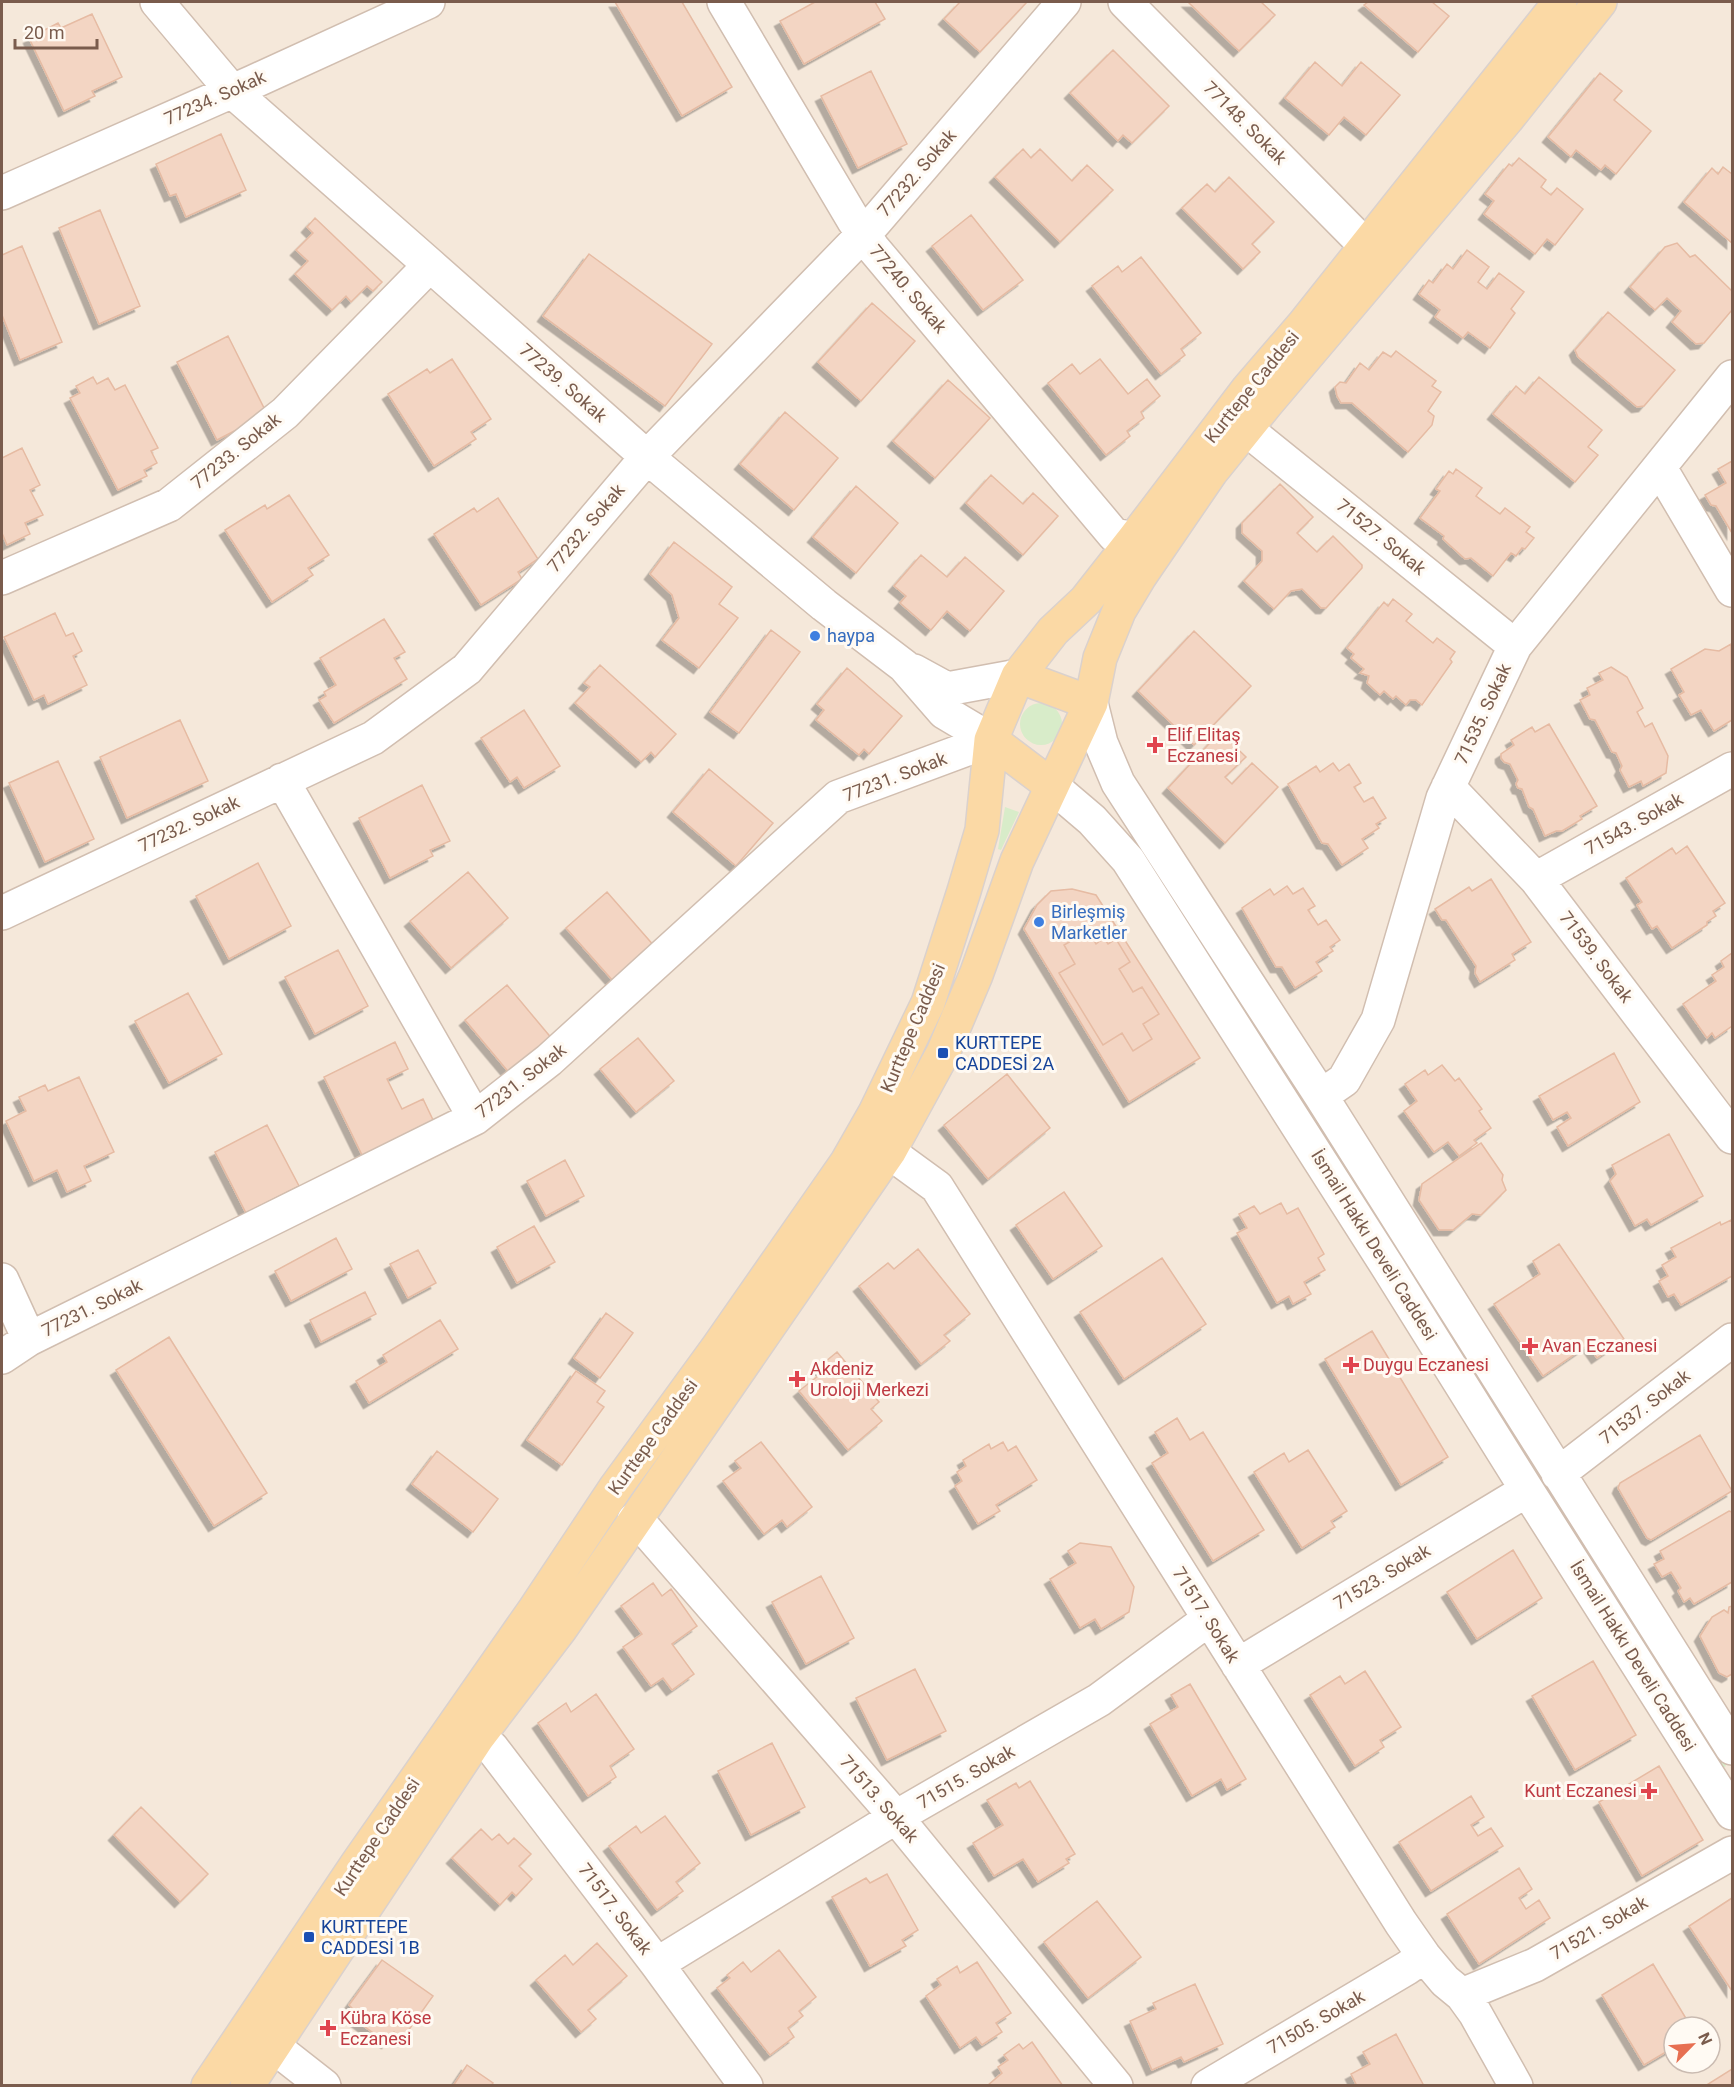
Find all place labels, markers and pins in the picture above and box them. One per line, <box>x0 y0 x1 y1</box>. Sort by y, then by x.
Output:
place label: haypa <box>827 625 875 646</box>
marker: haypa <box>808 629 822 643</box>
place label: Elif Elitaş Eczanesi <box>1167 724 1241 766</box>
marker: Elif Elitaş Eczanesi <box>1148 738 1162 752</box>
place label: Birleşmiş Marketler <box>1051 901 1127 943</box>
marker: Birleşmiş Marketler <box>1032 915 1046 929</box>
place label: KURTTEPE CADDESİ 2A <box>955 1032 1054 1074</box>
marker: KURTTEPE CADDESİ 2A <box>936 1046 950 1060</box>
place label: Avan Eczanesi <box>1542 1335 1657 1356</box>
marker: Avan Eczanesi <box>1523 1339 1537 1353</box>
place label: Duygu Eczanesi <box>1363 1354 1489 1375</box>
place label: Akdeniz Uroloji Merkezi <box>810 1358 929 1400</box>
marker: Duygu Eczanesi <box>1344 1358 1358 1372</box>
marker: Akdeniz Uroloji Merkezi <box>788 1370 806 1388</box>
place label: Kunt Eczanesi <box>1524 1780 1637 1801</box>
marker: Kunt Eczanesi <box>1642 1784 1656 1798</box>
place label: KURTTEPE CADDESİ 1B <box>321 1916 420 1958</box>
marker: KURTTEPE CADDESİ 1B <box>302 1930 316 1944</box>
place label: Kübra Köse Eczanesi <box>340 2007 431 2049</box>
marker: Kübra Köse Eczanesi <box>321 2021 335 2035</box>

